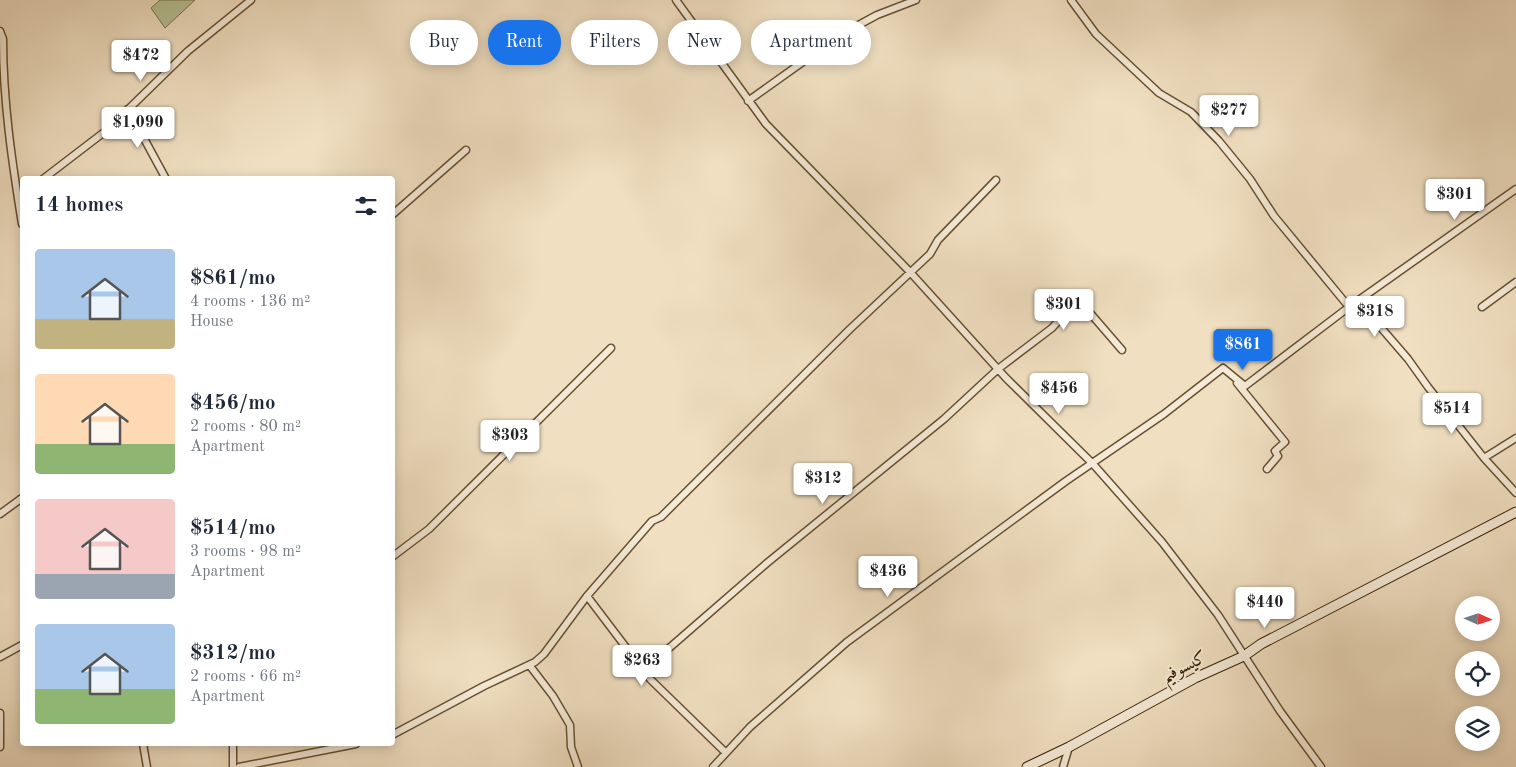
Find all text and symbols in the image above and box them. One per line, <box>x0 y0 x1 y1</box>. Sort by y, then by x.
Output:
chip: Buy <box>410 20 478 65</box>
chip: Rent <box>488 20 561 65</box>
chip: Filters <box>571 20 658 65</box>
chip: New <box>668 20 741 65</box>
chip: Apartment <box>751 20 871 65</box>
pin: $472 <box>111 39 171 82</box>
text: $472 <box>122 48 160 64</box>
pin: $277 <box>1199 94 1259 137</box>
text: $277 <box>1210 103 1248 119</box>
pin: $1,090 <box>97 106 179 149</box>
text: $1,090 <box>113 115 163 131</box>
pin: $301 <box>1425 178 1485 221</box>
text: $301 <box>1436 187 1474 203</box>
icon: filters <box>352 192 380 220</box>
text: 14 homes <box>35 195 123 216</box>
text: $861/mo <box>190 268 276 289</box>
icon: home <box>75 269 135 329</box>
pin: $301 <box>1034 288 1094 331</box>
text: 4 rooms · 136 m² <box>190 294 310 310</box>
pin: $318 <box>1345 296 1405 338</box>
text: $301 <box>1045 297 1083 313</box>
text: $318 <box>1356 304 1394 320</box>
text: House <box>190 314 233 330</box>
pin: $861 <box>1213 328 1273 371</box>
text: $861 <box>1224 337 1262 353</box>
pin: $456 <box>1029 372 1089 415</box>
text: $456 <box>1040 381 1078 397</box>
pin: $514 <box>1422 392 1482 435</box>
text: $456/mo <box>190 393 276 414</box>
icon: home <box>75 394 135 454</box>
text: $514 <box>1433 401 1471 417</box>
text: 2 rooms · 80 m² <box>190 419 301 435</box>
pin: $303 <box>480 420 540 462</box>
text: $303 <box>491 428 529 444</box>
text: Apartment <box>190 439 265 455</box>
pin: $312 <box>793 462 853 505</box>
text: $312 <box>804 471 842 487</box>
text: $514/mo <box>190 518 276 539</box>
icon: home <box>75 519 135 579</box>
text: 3 rooms · 98 m² <box>190 544 301 560</box>
pin: $436 <box>858 556 918 598</box>
text: Apartment <box>190 564 265 580</box>
text: $436 <box>869 564 907 580</box>
pin: $440 <box>1235 586 1295 629</box>
text: $440 <box>1246 595 1284 611</box>
north arrow <box>1455 596 1500 641</box>
map controls <box>1455 596 1500 751</box>
text: $312/mo <box>190 643 276 664</box>
icon: home <box>75 644 135 704</box>
pin: $263 <box>612 644 672 687</box>
street label: كيسوفيم <box>1158 648 1213 693</box>
button: locate <box>1455 651 1500 696</box>
text: $263 <box>623 653 661 669</box>
text: 2 rooms · 66 m² <box>190 669 301 685</box>
text: Apartment <box>190 689 265 705</box>
button: layers <box>1455 706 1500 751</box>

